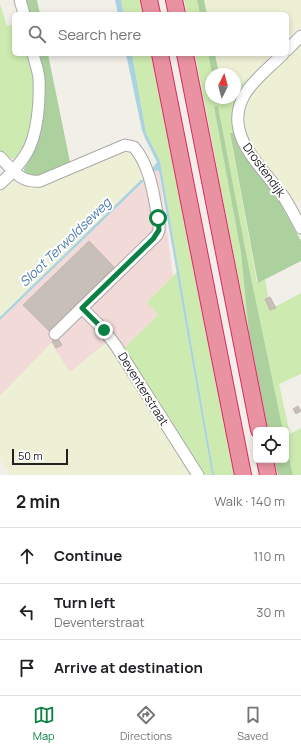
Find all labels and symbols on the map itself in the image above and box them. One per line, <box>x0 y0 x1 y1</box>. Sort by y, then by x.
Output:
north arrow <box>205 68 241 104</box>
street label: Drostendijk <box>239 139 290 201</box>
water label: Sloot Terwoldseweg <box>15 193 116 290</box>
route start <box>149 209 167 227</box>
route end <box>95 321 113 339</box>
street label: Deventerstraat <box>114 349 173 429</box>
scale bar <box>12 447 68 466</box>

